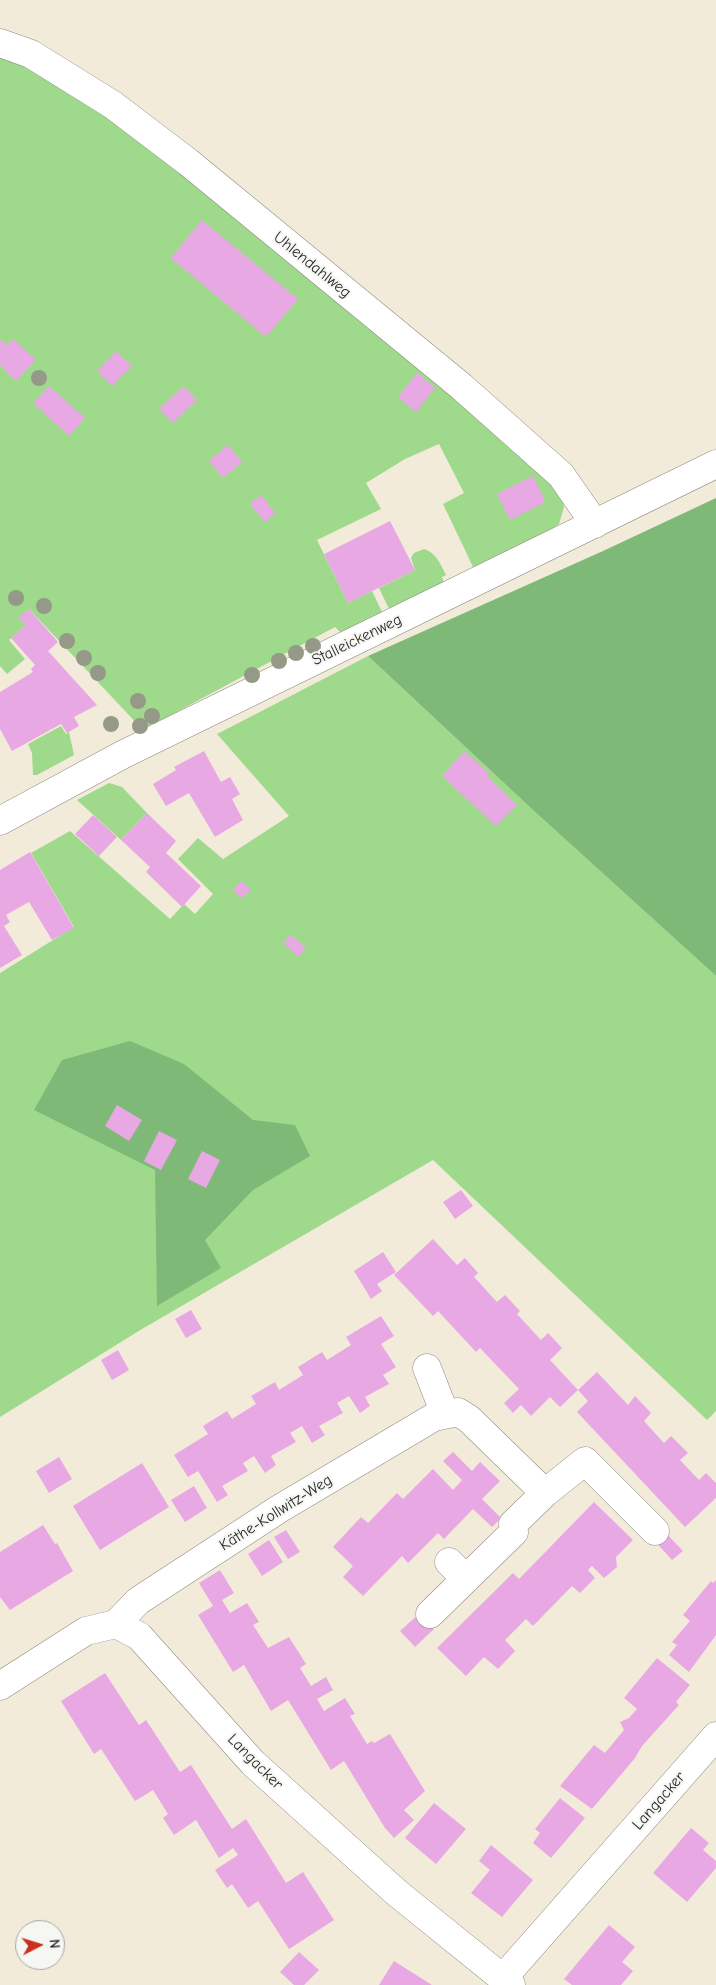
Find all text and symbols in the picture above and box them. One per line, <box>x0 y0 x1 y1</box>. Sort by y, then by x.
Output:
street label: Uhlendahlweg <box>269 228 355 302</box>
street label: Stalleickenweg <box>309 610 405 670</box>
street label: Käthe-Kollwitz-Weg <box>216 1471 336 1555</box>
street label: Langacker <box>223 1730 287 1794</box>
street label: Langacker <box>628 1768 690 1834</box>
north arrow <box>15 1920 65 1970</box>
text: N <box>46 1938 63 1949</box>

